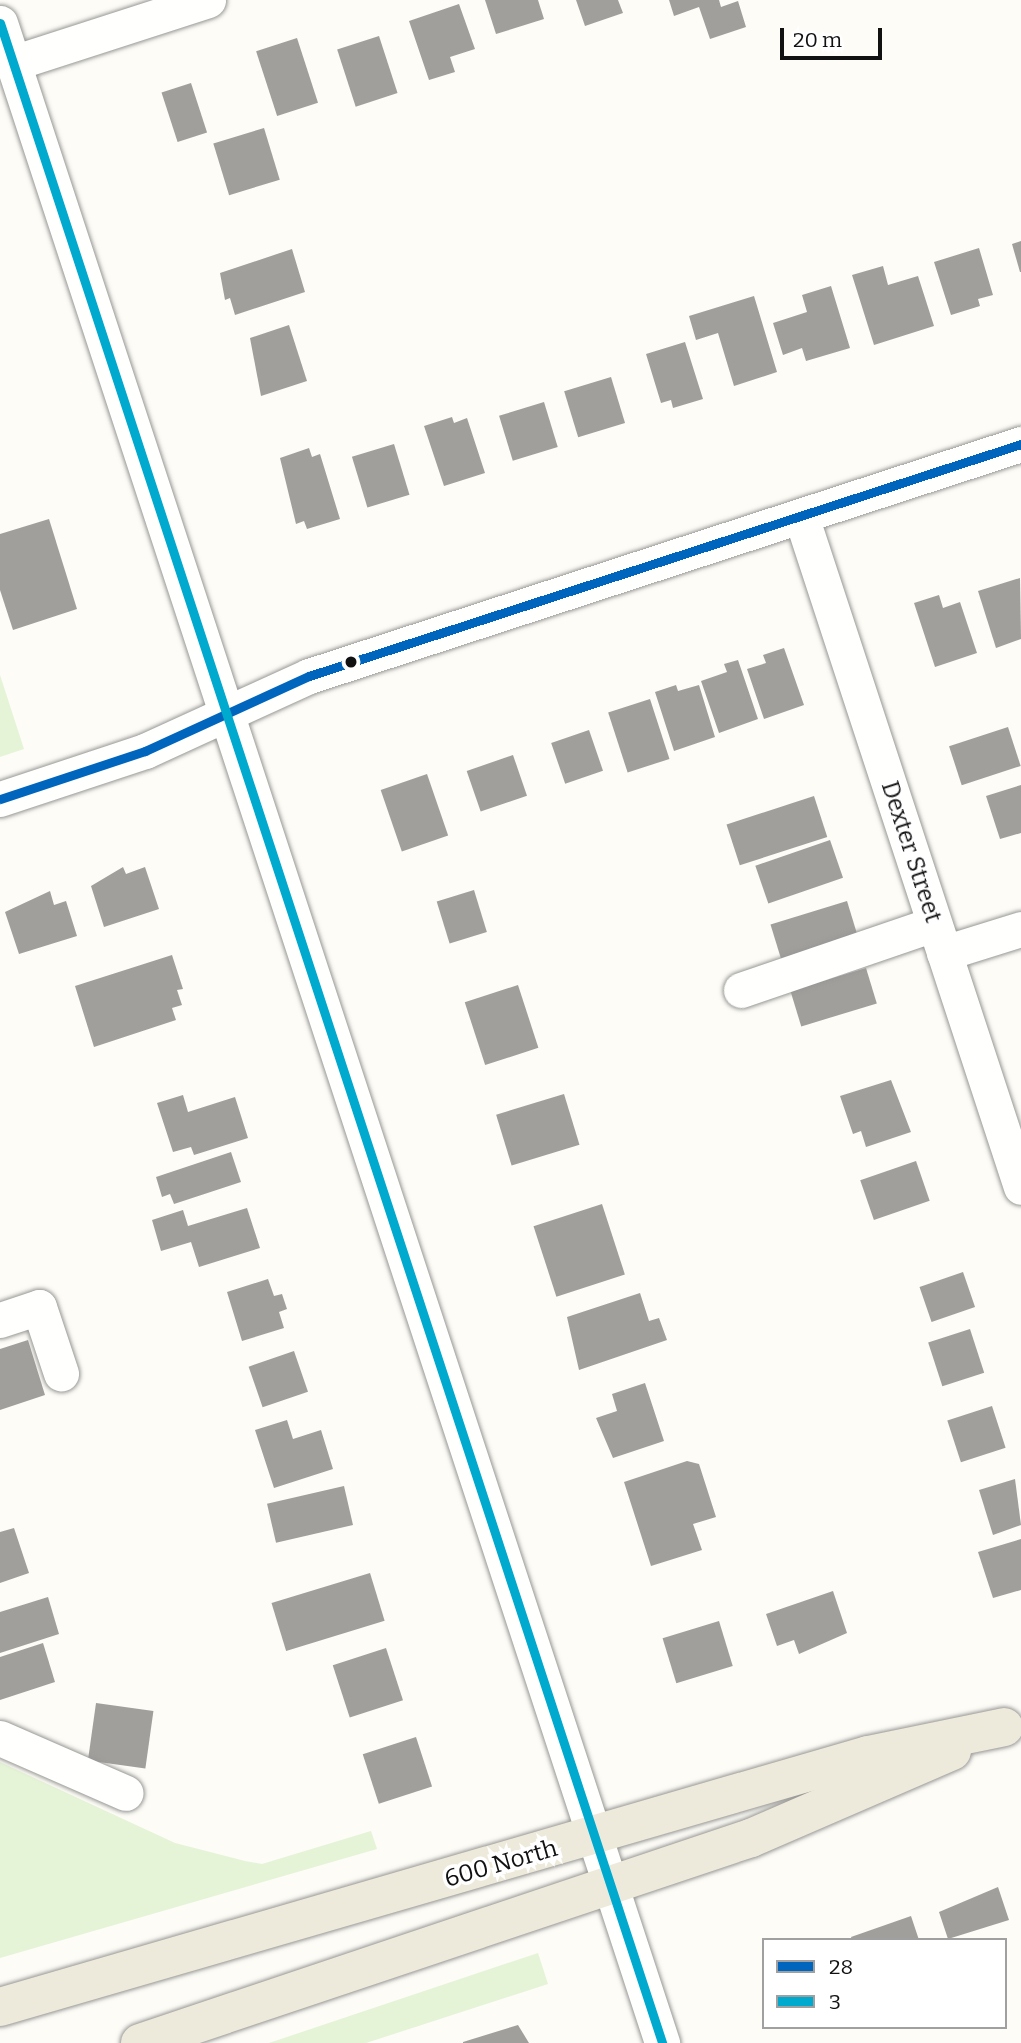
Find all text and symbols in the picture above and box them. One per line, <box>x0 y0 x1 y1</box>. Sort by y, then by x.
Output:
scale bar <box>783 14 884 58</box>
text: 20 m <box>793 27 842 53</box>
unlabelled marker <box>344 655 358 669</box>
street label: Dexter Street <box>875 778 947 926</box>
street label: 600 North <box>441 1834 561 1894</box>
legend <box>762 1938 1007 2029</box>
text: 28 <box>829 1954 853 1980</box>
text: 3 <box>829 1989 841 2015</box>

